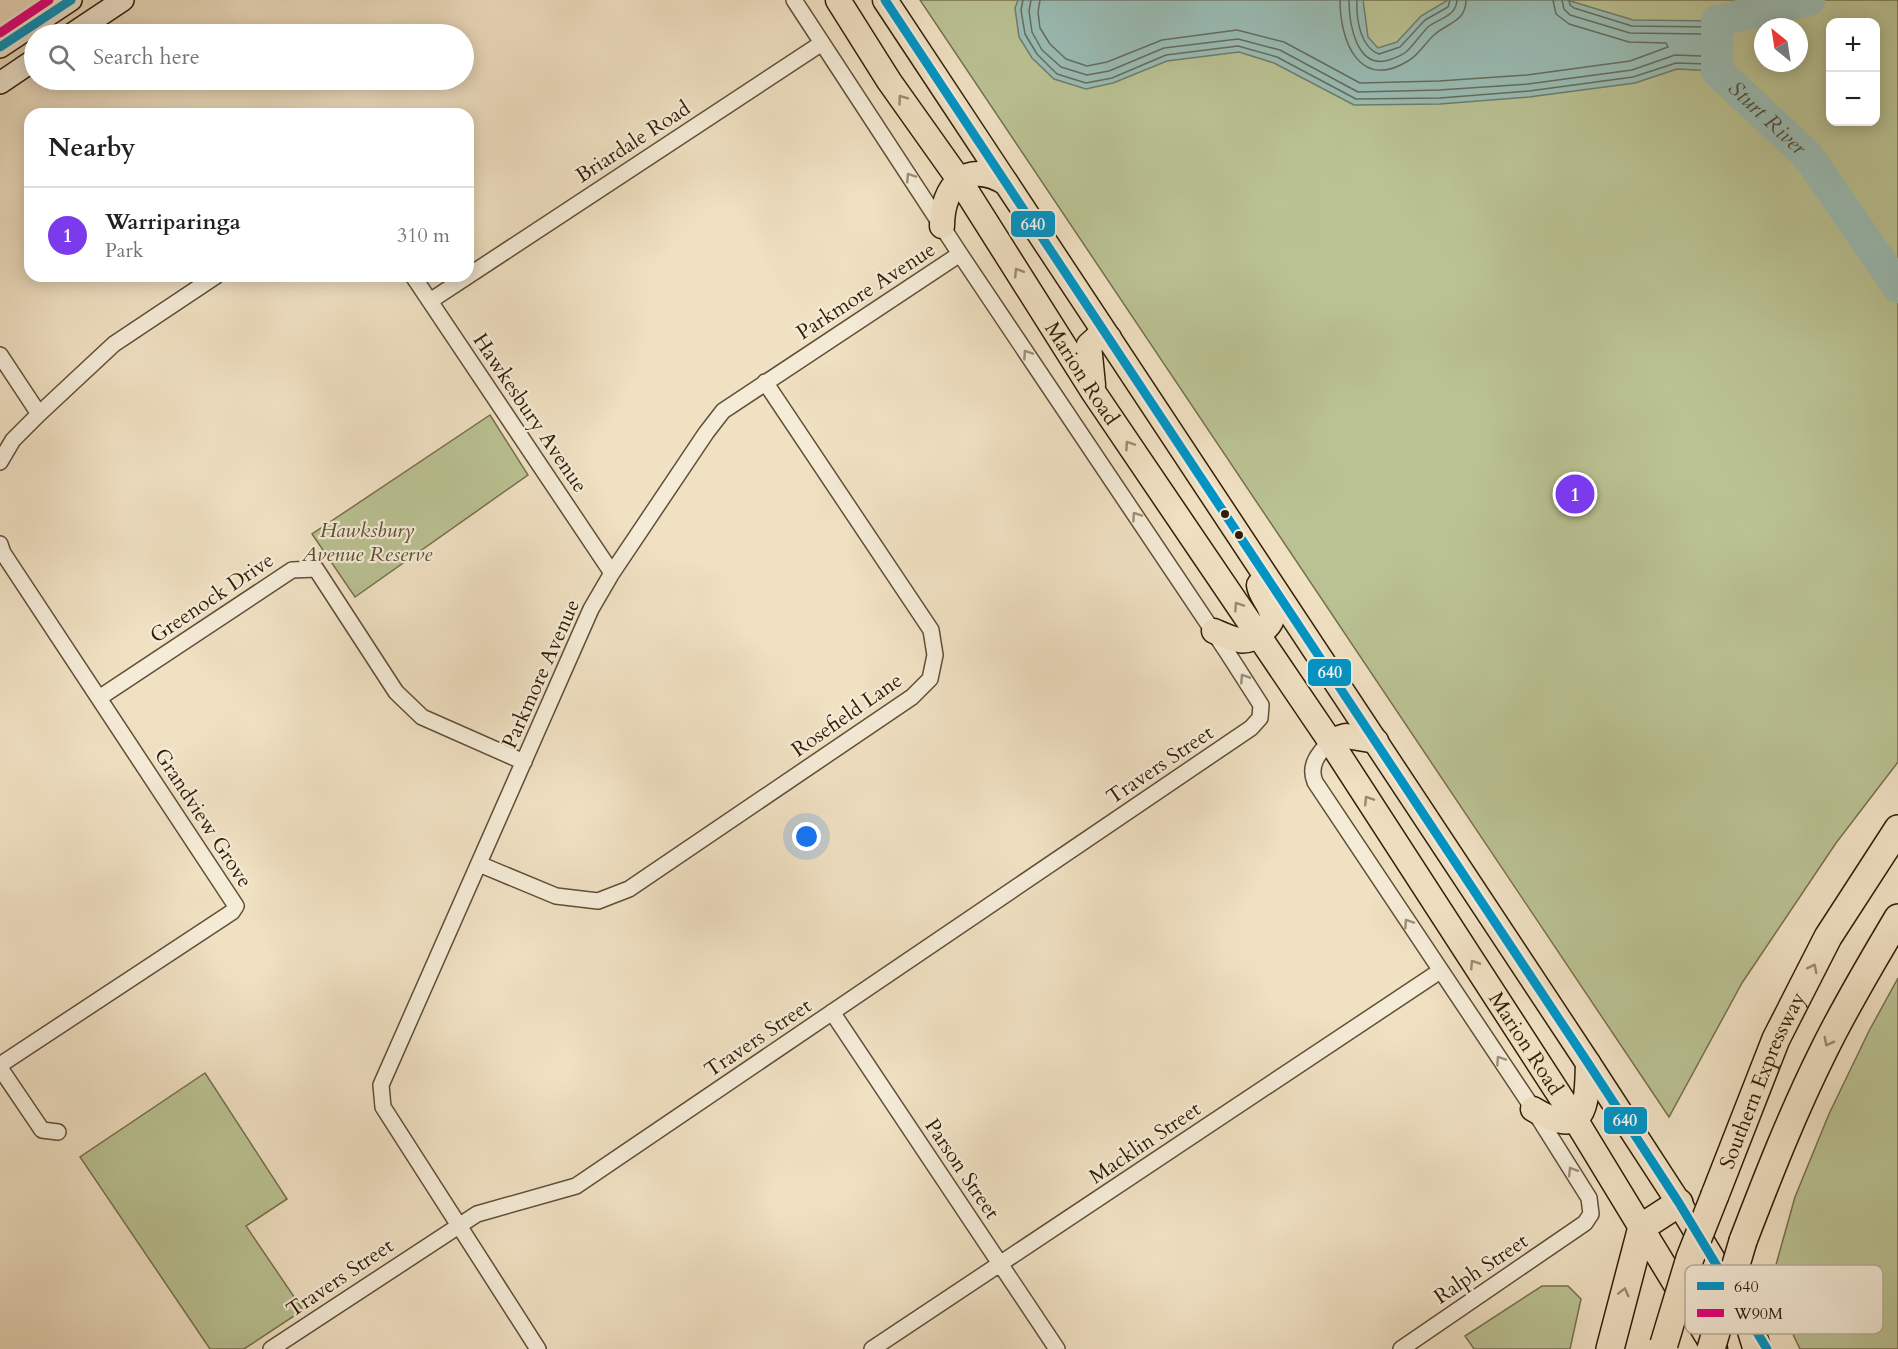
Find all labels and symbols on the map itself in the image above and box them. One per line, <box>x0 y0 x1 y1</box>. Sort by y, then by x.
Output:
north arrow <box>1754 18 1808 72</box>
water label: Sturt River <box>1722 74 1813 162</box>
street label: Briardale Road <box>570 94 696 190</box>
one-way arrow <box>898 95 909 106</box>
one-way arrow <box>906 173 917 184</box>
line badge: 640 <box>1010 210 1056 238</box>
text: 640 <box>1021 214 1045 236</box>
street label: Parkmore Avenue <box>791 235 941 347</box>
one-way arrow <box>1015 268 1026 279</box>
street label: Marion Road <box>1038 316 1126 431</box>
street label: Hawkesbury Avenue <box>466 328 594 498</box>
one-way arrow <box>1023 350 1034 361</box>
one-way arrow <box>1125 440 1136 451</box>
pin: 1 <box>1556 472 1594 516</box>
unlabelled marker <box>1219 508 1231 520</box>
one-way arrow <box>1132 511 1143 522</box>
park label: Hawksbury Avenue Reserve <box>301 516 433 569</box>
unlabelled marker <box>1233 529 1245 541</box>
street label: Greenock Drive <box>144 546 280 650</box>
street label: Parkmore Avenue <box>495 595 587 753</box>
one-way arrow <box>1234 602 1246 612</box>
line badge: 640 <box>1307 658 1352 687</box>
text: 640 <box>1318 662 1342 684</box>
street label: Rosefield Lane <box>786 666 908 764</box>
one-way arrow <box>1240 674 1251 685</box>
street label: Travers Street <box>1101 718 1219 811</box>
street label: Grandview Grove <box>147 743 259 893</box>
one-way arrow <box>1364 796 1375 807</box>
your location <box>792 822 821 851</box>
one-way arrow <box>1404 918 1415 929</box>
one-way arrow <box>1470 960 1482 970</box>
one-way arrow <box>1805 963 1817 974</box>
street label: Marion Road <box>1482 986 1570 1101</box>
street label: Southern Expressway <box>1712 987 1812 1173</box>
street label: Travers Street <box>699 991 817 1084</box>
one-way arrow <box>1824 1036 1835 1047</box>
one-way arrow <box>1496 1056 1507 1067</box>
street label: Macklin Street <box>1083 1095 1207 1191</box>
line badge: 640 <box>1603 1106 1648 1135</box>
text: 640 <box>1613 1110 1637 1132</box>
street label: Parson Street <box>918 1113 1007 1225</box>
one-way arrow <box>1568 1167 1579 1178</box>
street label: Ralph Street <box>1428 1227 1534 1311</box>
street label: Travers Street <box>281 1231 399 1324</box>
legend <box>1685 1265 1883 1334</box>
text: 640 <box>1734 1276 1759 1298</box>
one-way arrow <box>1616 1287 1629 1297</box>
text: W90M <box>1733 1303 1783 1325</box>

